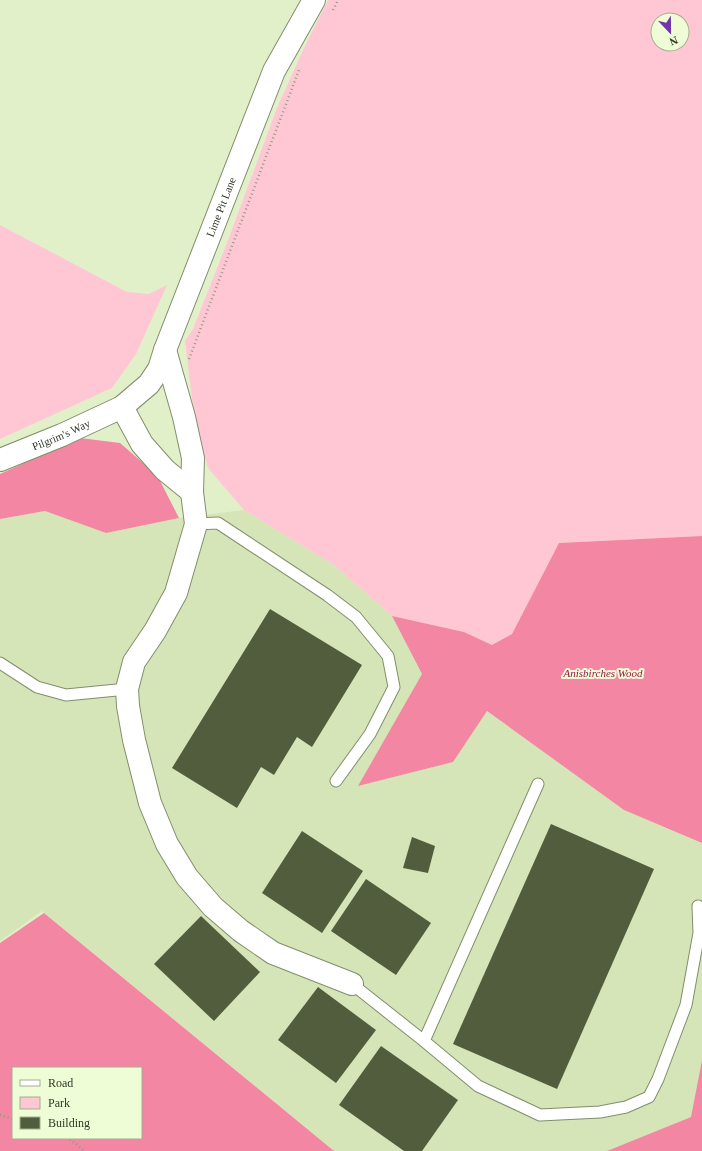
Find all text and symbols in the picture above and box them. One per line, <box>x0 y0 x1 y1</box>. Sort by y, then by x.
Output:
north arrow <box>650 12 690 52</box>
text: N <box>668 34 680 48</box>
street label: Lime Pit Lane <box>204 175 238 239</box>
street label: Pilgrim's Way <box>30 417 92 452</box>
park label: Anisbirches Wood <box>563 667 643 679</box>
legend <box>12 1067 142 1139</box>
text: Road <box>48 1076 73 1090</box>
text: Park <box>48 1096 70 1110</box>
text: Building <box>48 1116 90 1130</box>

